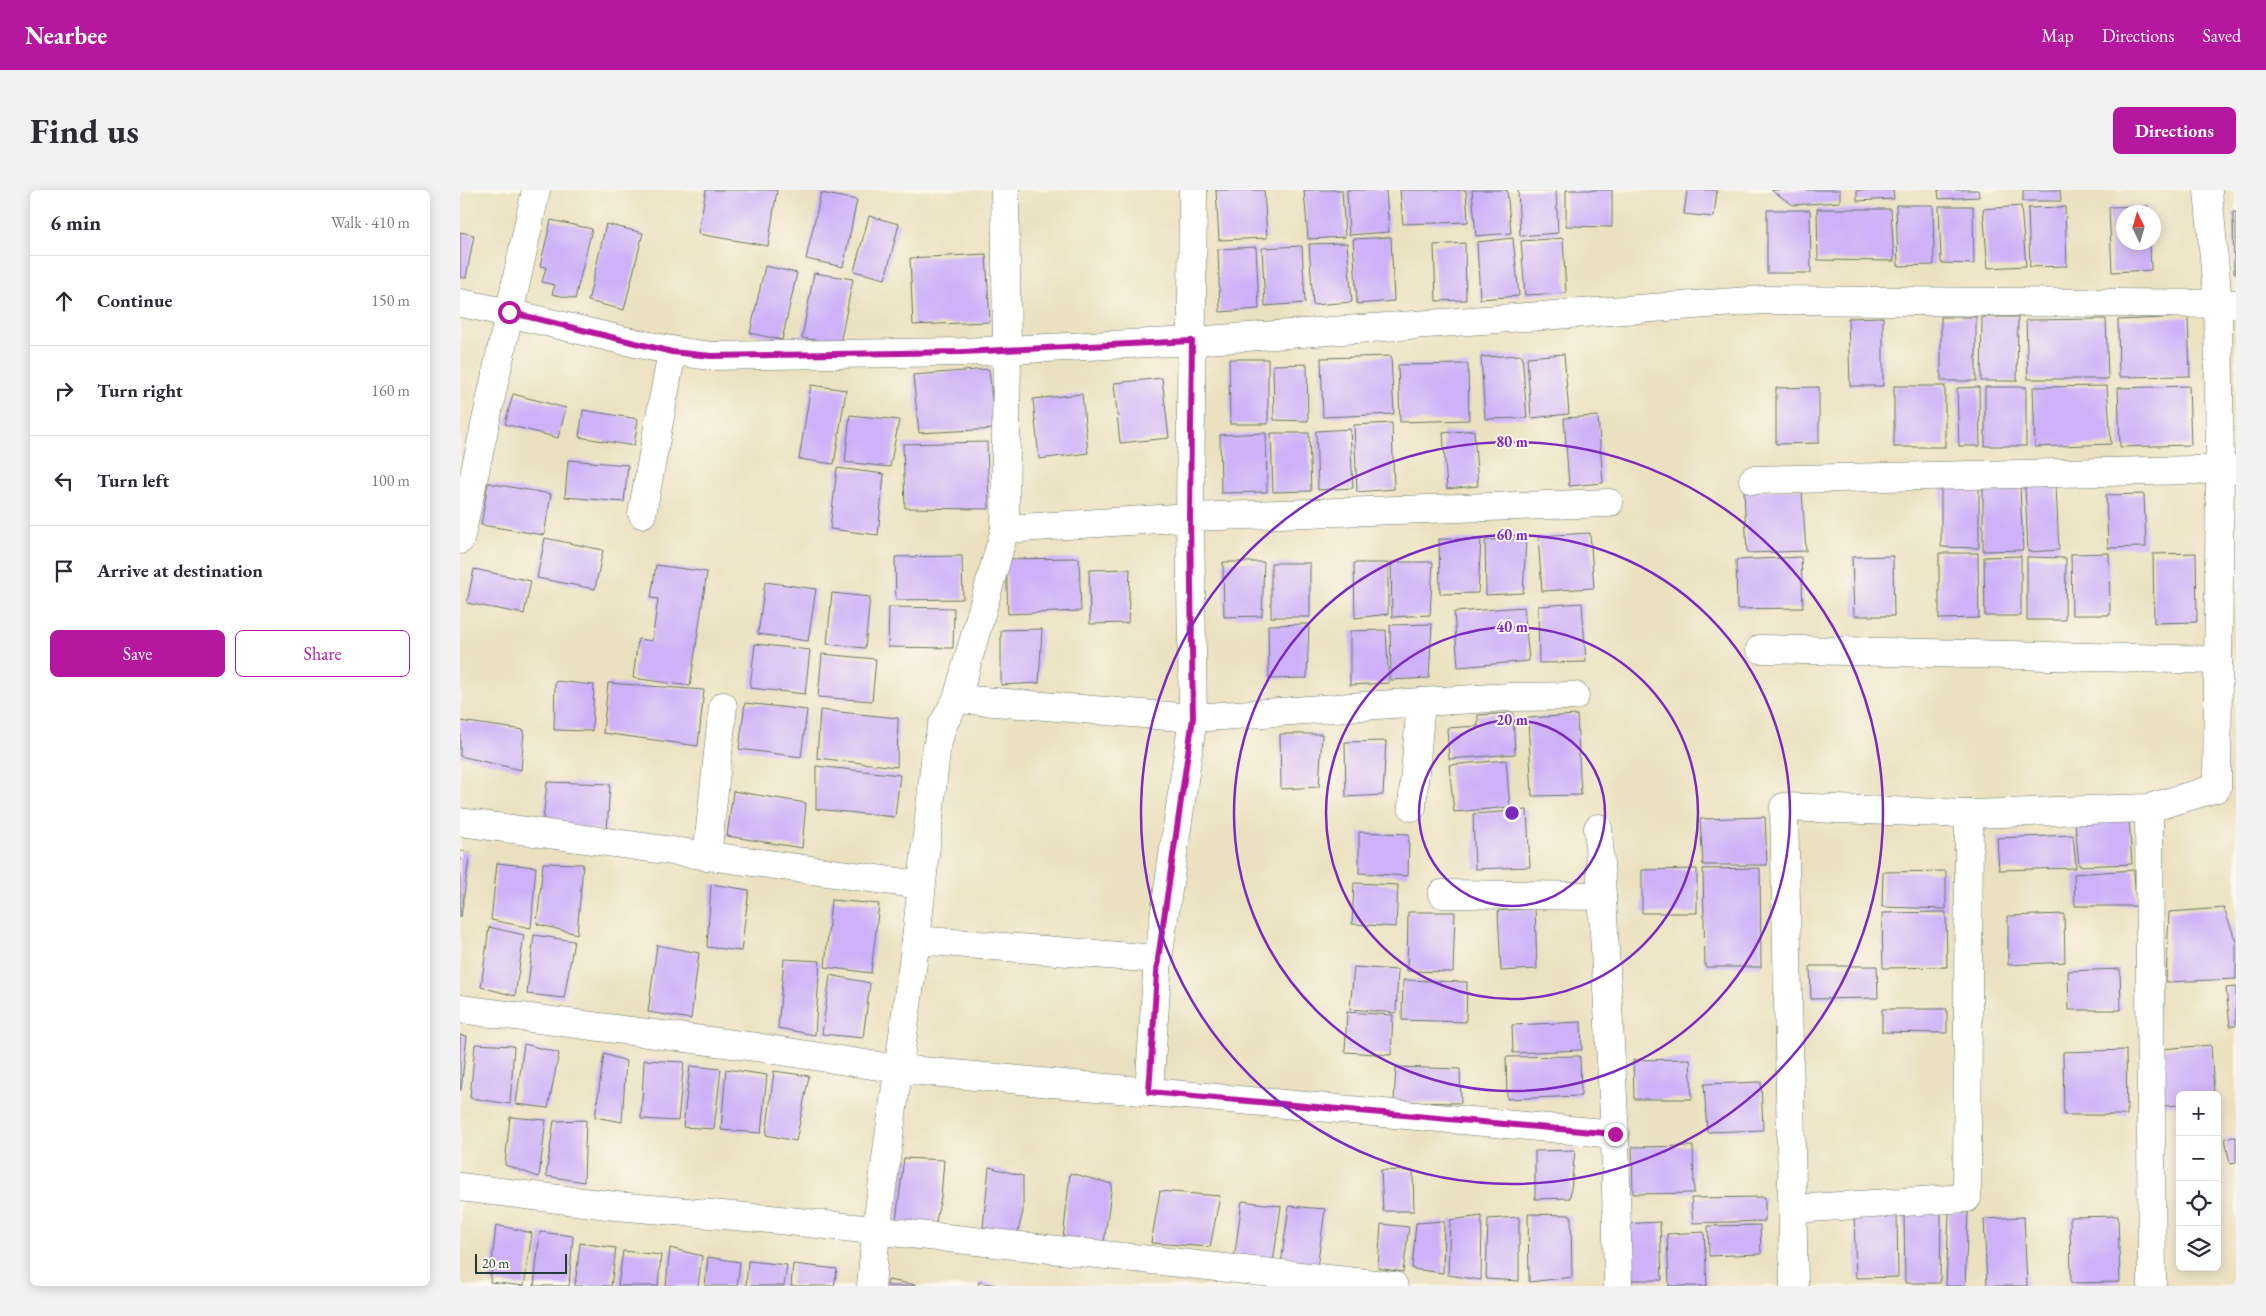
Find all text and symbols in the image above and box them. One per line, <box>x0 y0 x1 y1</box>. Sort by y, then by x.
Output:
text: Nearbee <box>25 20 107 51</box>
text: Map <box>2042 24 2074 47</box>
text: Directions <box>2102 24 2174 47</box>
text: Saved <box>2202 24 2241 47</box>
button: Directions <box>2113 107 2236 154</box>
text: Find us <box>30 108 139 153</box>
north arrow <box>2116 205 2161 250</box>
text: 6 min <box>50 209 101 236</box>
text: Walk · 410 m <box>331 212 410 233</box>
icon: ahead <box>50 287 78 315</box>
text: Continue <box>97 288 172 313</box>
text: 150 m <box>371 290 410 311</box>
route start <box>498 301 521 324</box>
icon: right <box>50 377 78 405</box>
text: Turn right <box>97 378 183 403</box>
text: 160 m <box>371 380 410 401</box>
text: 80 m <box>1496 432 1528 451</box>
icon: left <box>50 467 78 495</box>
text: Turn left <box>97 468 169 493</box>
text: 100 m <box>371 470 410 491</box>
text: 60 m <box>1496 525 1528 544</box>
icon: arrive <box>50 557 78 585</box>
text: Arrive at destination <box>97 558 263 583</box>
text: 40 m <box>1496 617 1528 636</box>
button: Save <box>50 630 225 677</box>
button: Share <box>235 630 410 677</box>
text: 20 m <box>1496 710 1528 729</box>
centre of rings <box>1503 804 1521 822</box>
map controls <box>2176 1091 2221 1271</box>
button: + <box>2176 1091 2221 1136</box>
route end <box>1604 1123 1627 1146</box>
button: − <box>2176 1136 2221 1181</box>
button: locate <box>2176 1181 2221 1226</box>
button: layers <box>2176 1226 2221 1271</box>
scale bar <box>475 1251 568 1274</box>
text: 20 m <box>482 1254 509 1272</box>

